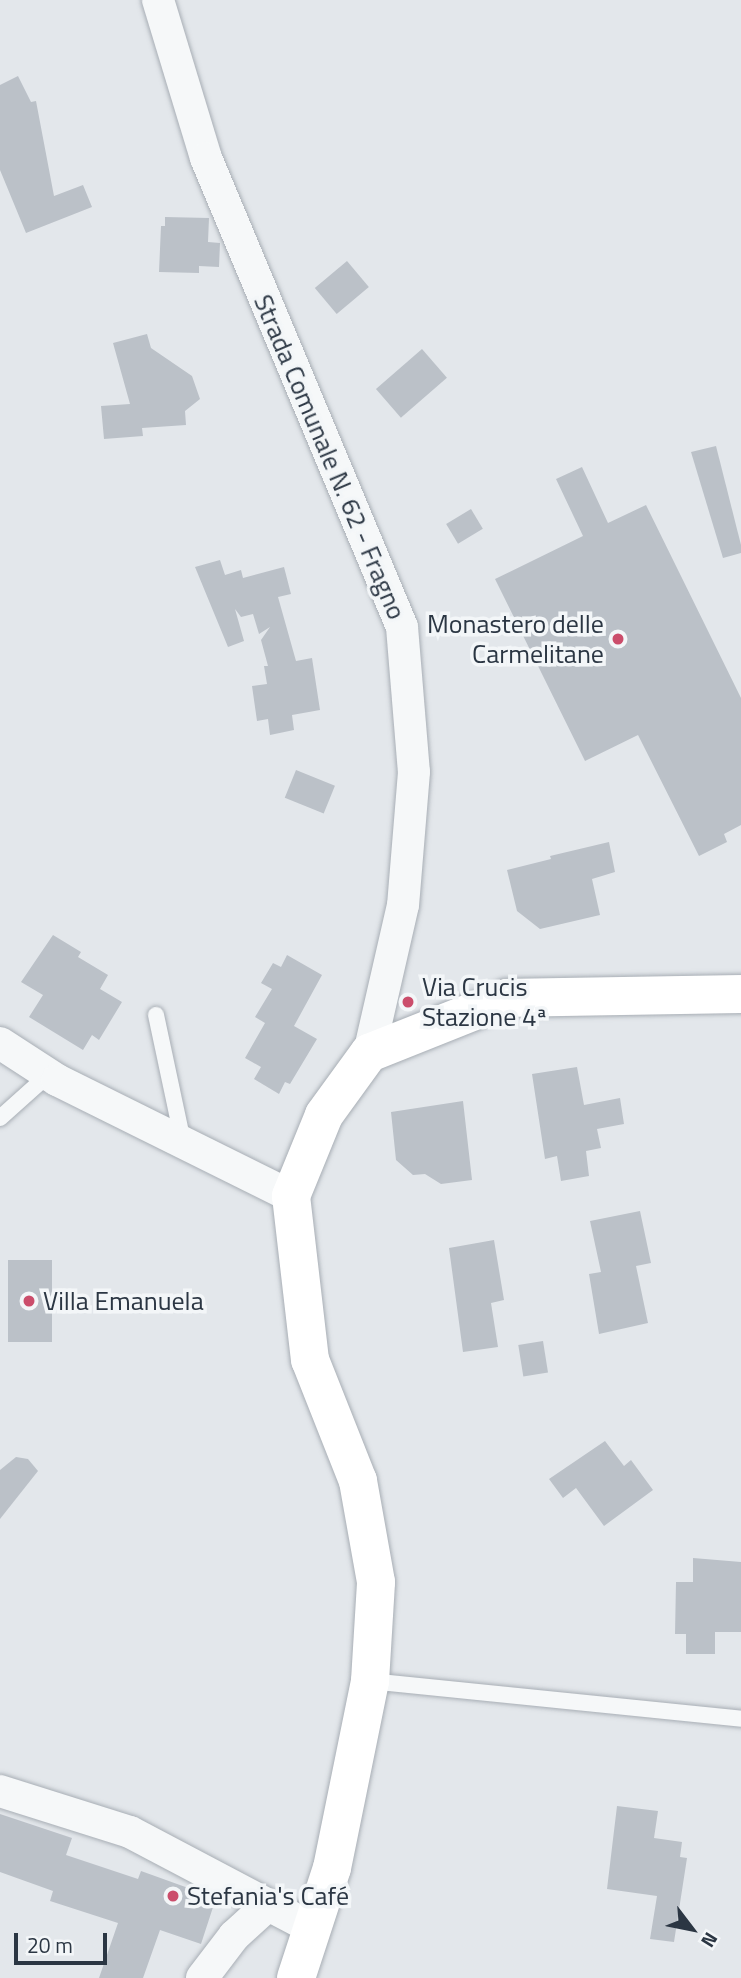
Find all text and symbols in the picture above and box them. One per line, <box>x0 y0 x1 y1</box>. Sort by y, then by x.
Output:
street label: Strada Comunale N. 62 - Fragno <box>247 290 413 624</box>
place label: Monastero delle Carmelitane <box>427 608 604 670</box>
marker: Monastero delle Carmelitane <box>610 631 626 647</box>
place label: Via Crucis Stazione 4ª <box>422 971 547 1032</box>
marker: Via Crucis Stazione 4ª <box>400 994 416 1010</box>
place label: Villa Emanuela <box>43 1285 204 1317</box>
marker: Villa Emanuela <box>21 1293 37 1309</box>
place label: Stefania's Café <box>187 1880 349 1912</box>
marker: Stefania's Café <box>165 1888 181 1904</box>
north arrow <box>657 1894 727 1964</box>
scale bar <box>18 1918 110 1962</box>
text: N <box>694 1927 726 1954</box>
text: 20 m <box>27 1929 73 1961</box>

